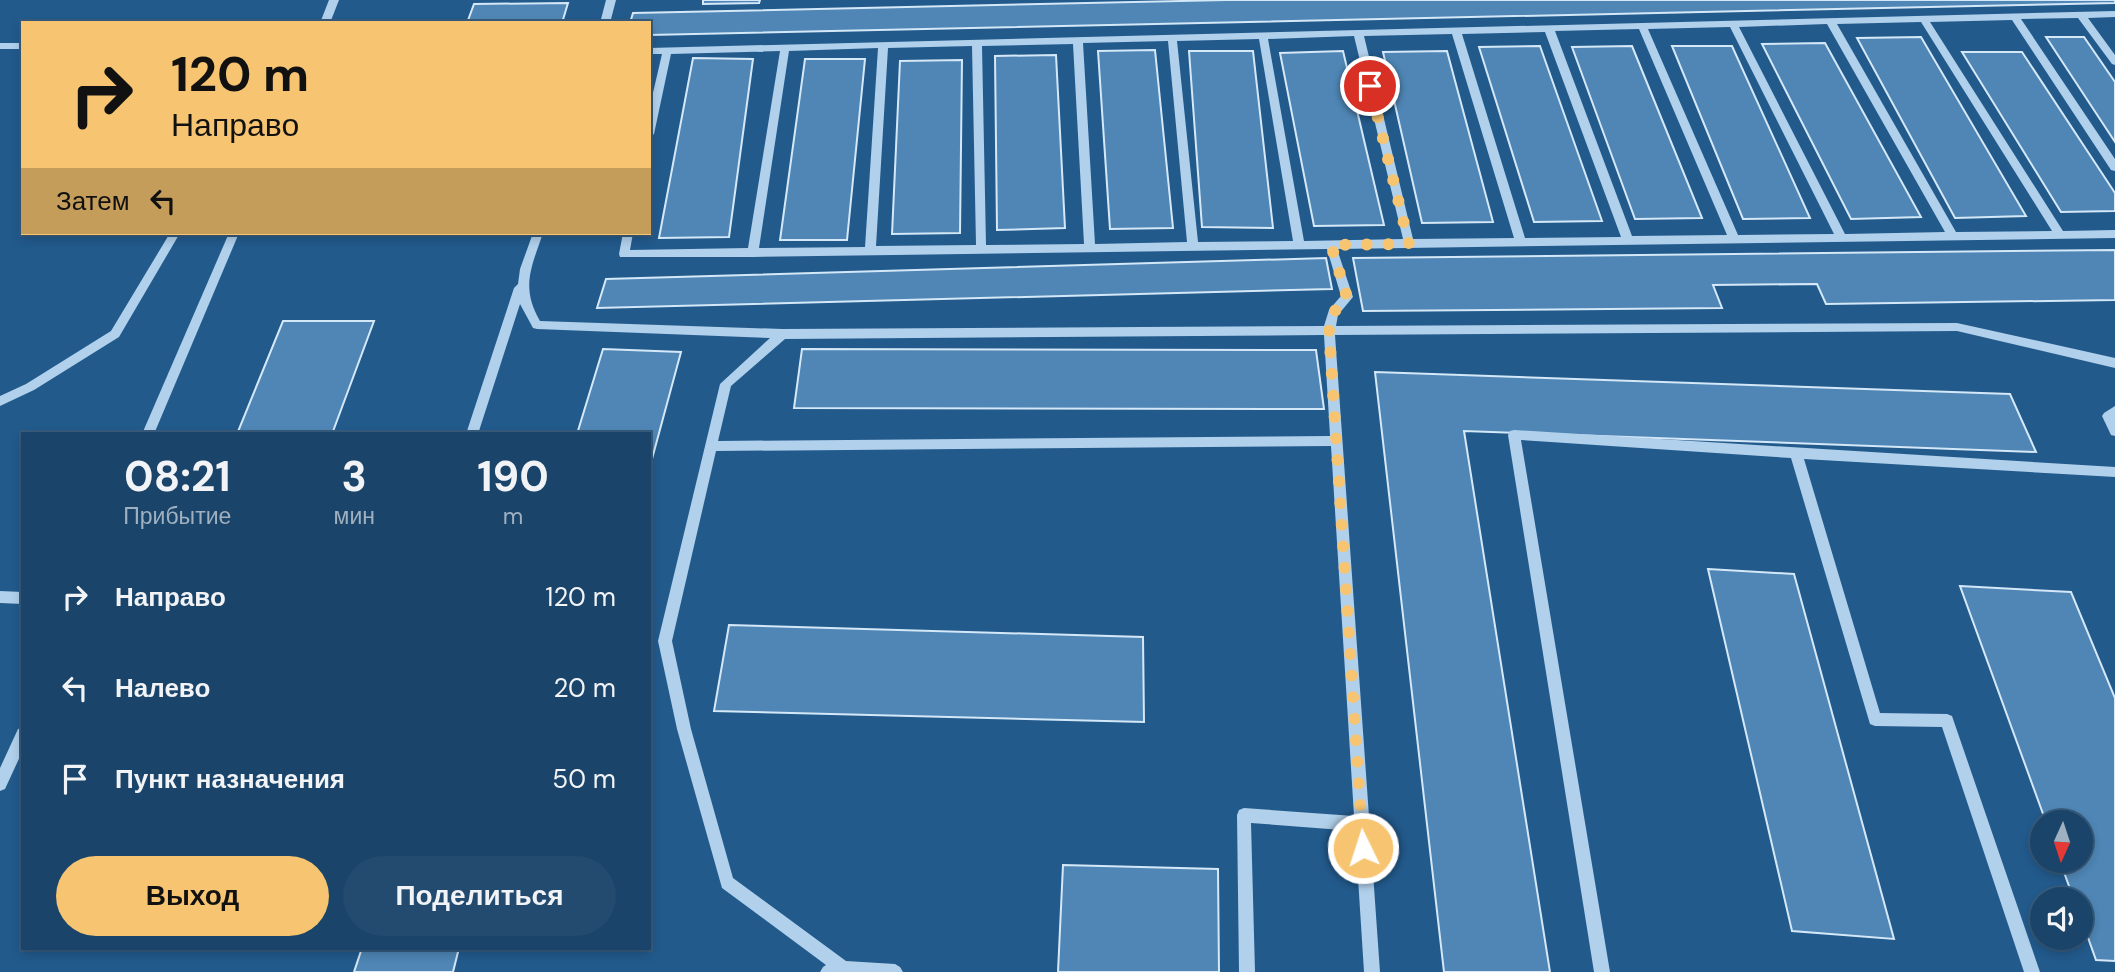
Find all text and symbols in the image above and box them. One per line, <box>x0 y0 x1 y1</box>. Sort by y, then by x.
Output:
text: 120 m <box>171 42 309 106</box>
icon: right <box>56 49 147 140</box>
pin <box>1340 56 1400 116</box>
icon: arrive <box>1351 67 1389 105</box>
text: Направо <box>171 104 299 146</box>
icon: left <box>144 182 182 220</box>
text: Затем <box>56 184 130 218</box>
text: 08:21 <box>124 449 230 504</box>
text: 3 <box>342 449 367 504</box>
text: 190 <box>477 449 549 504</box>
text: Прибытие <box>123 501 231 531</box>
text: мин <box>334 501 375 531</box>
text: m <box>503 501 523 531</box>
icon: right <box>56 578 94 616</box>
text: Направо <box>115 580 226 614</box>
text: 120 m <box>545 580 616 614</box>
icon: left <box>56 669 94 707</box>
text: Налево <box>115 671 210 705</box>
text: 20 m <box>553 671 616 705</box>
icon: arrive <box>56 760 94 798</box>
text: Пункт назначения <box>115 762 345 796</box>
text: 50 m <box>552 762 616 796</box>
north arrow <box>2030 810 2093 873</box>
map controls <box>2030 810 2093 950</box>
position arrow <box>1326 811 1400 885</box>
button: Выход <box>56 856 329 936</box>
button: Поделиться <box>343 856 616 936</box>
button: sound <box>2030 887 2093 950</box>

